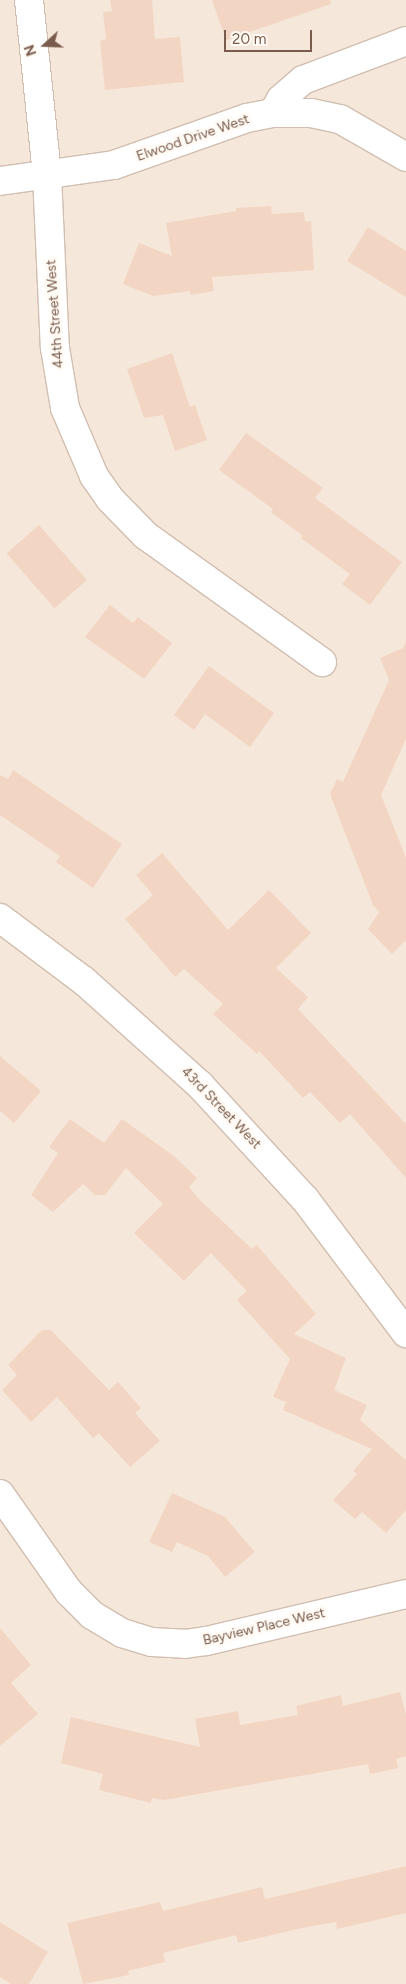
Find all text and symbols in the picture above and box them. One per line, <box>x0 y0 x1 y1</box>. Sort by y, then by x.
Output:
north arrow <box>20 20 70 70</box>
scale bar <box>226 20 314 52</box>
text: 20 m <box>232 30 266 48</box>
text: N <box>21 42 40 58</box>
street label: Elwood Drive West <box>134 111 252 165</box>
street label: 44th Street West <box>43 259 67 369</box>
street label: 43rd Street West <box>178 1063 264 1153</box>
street label: Bayview Place West <box>201 1605 327 1649</box>

